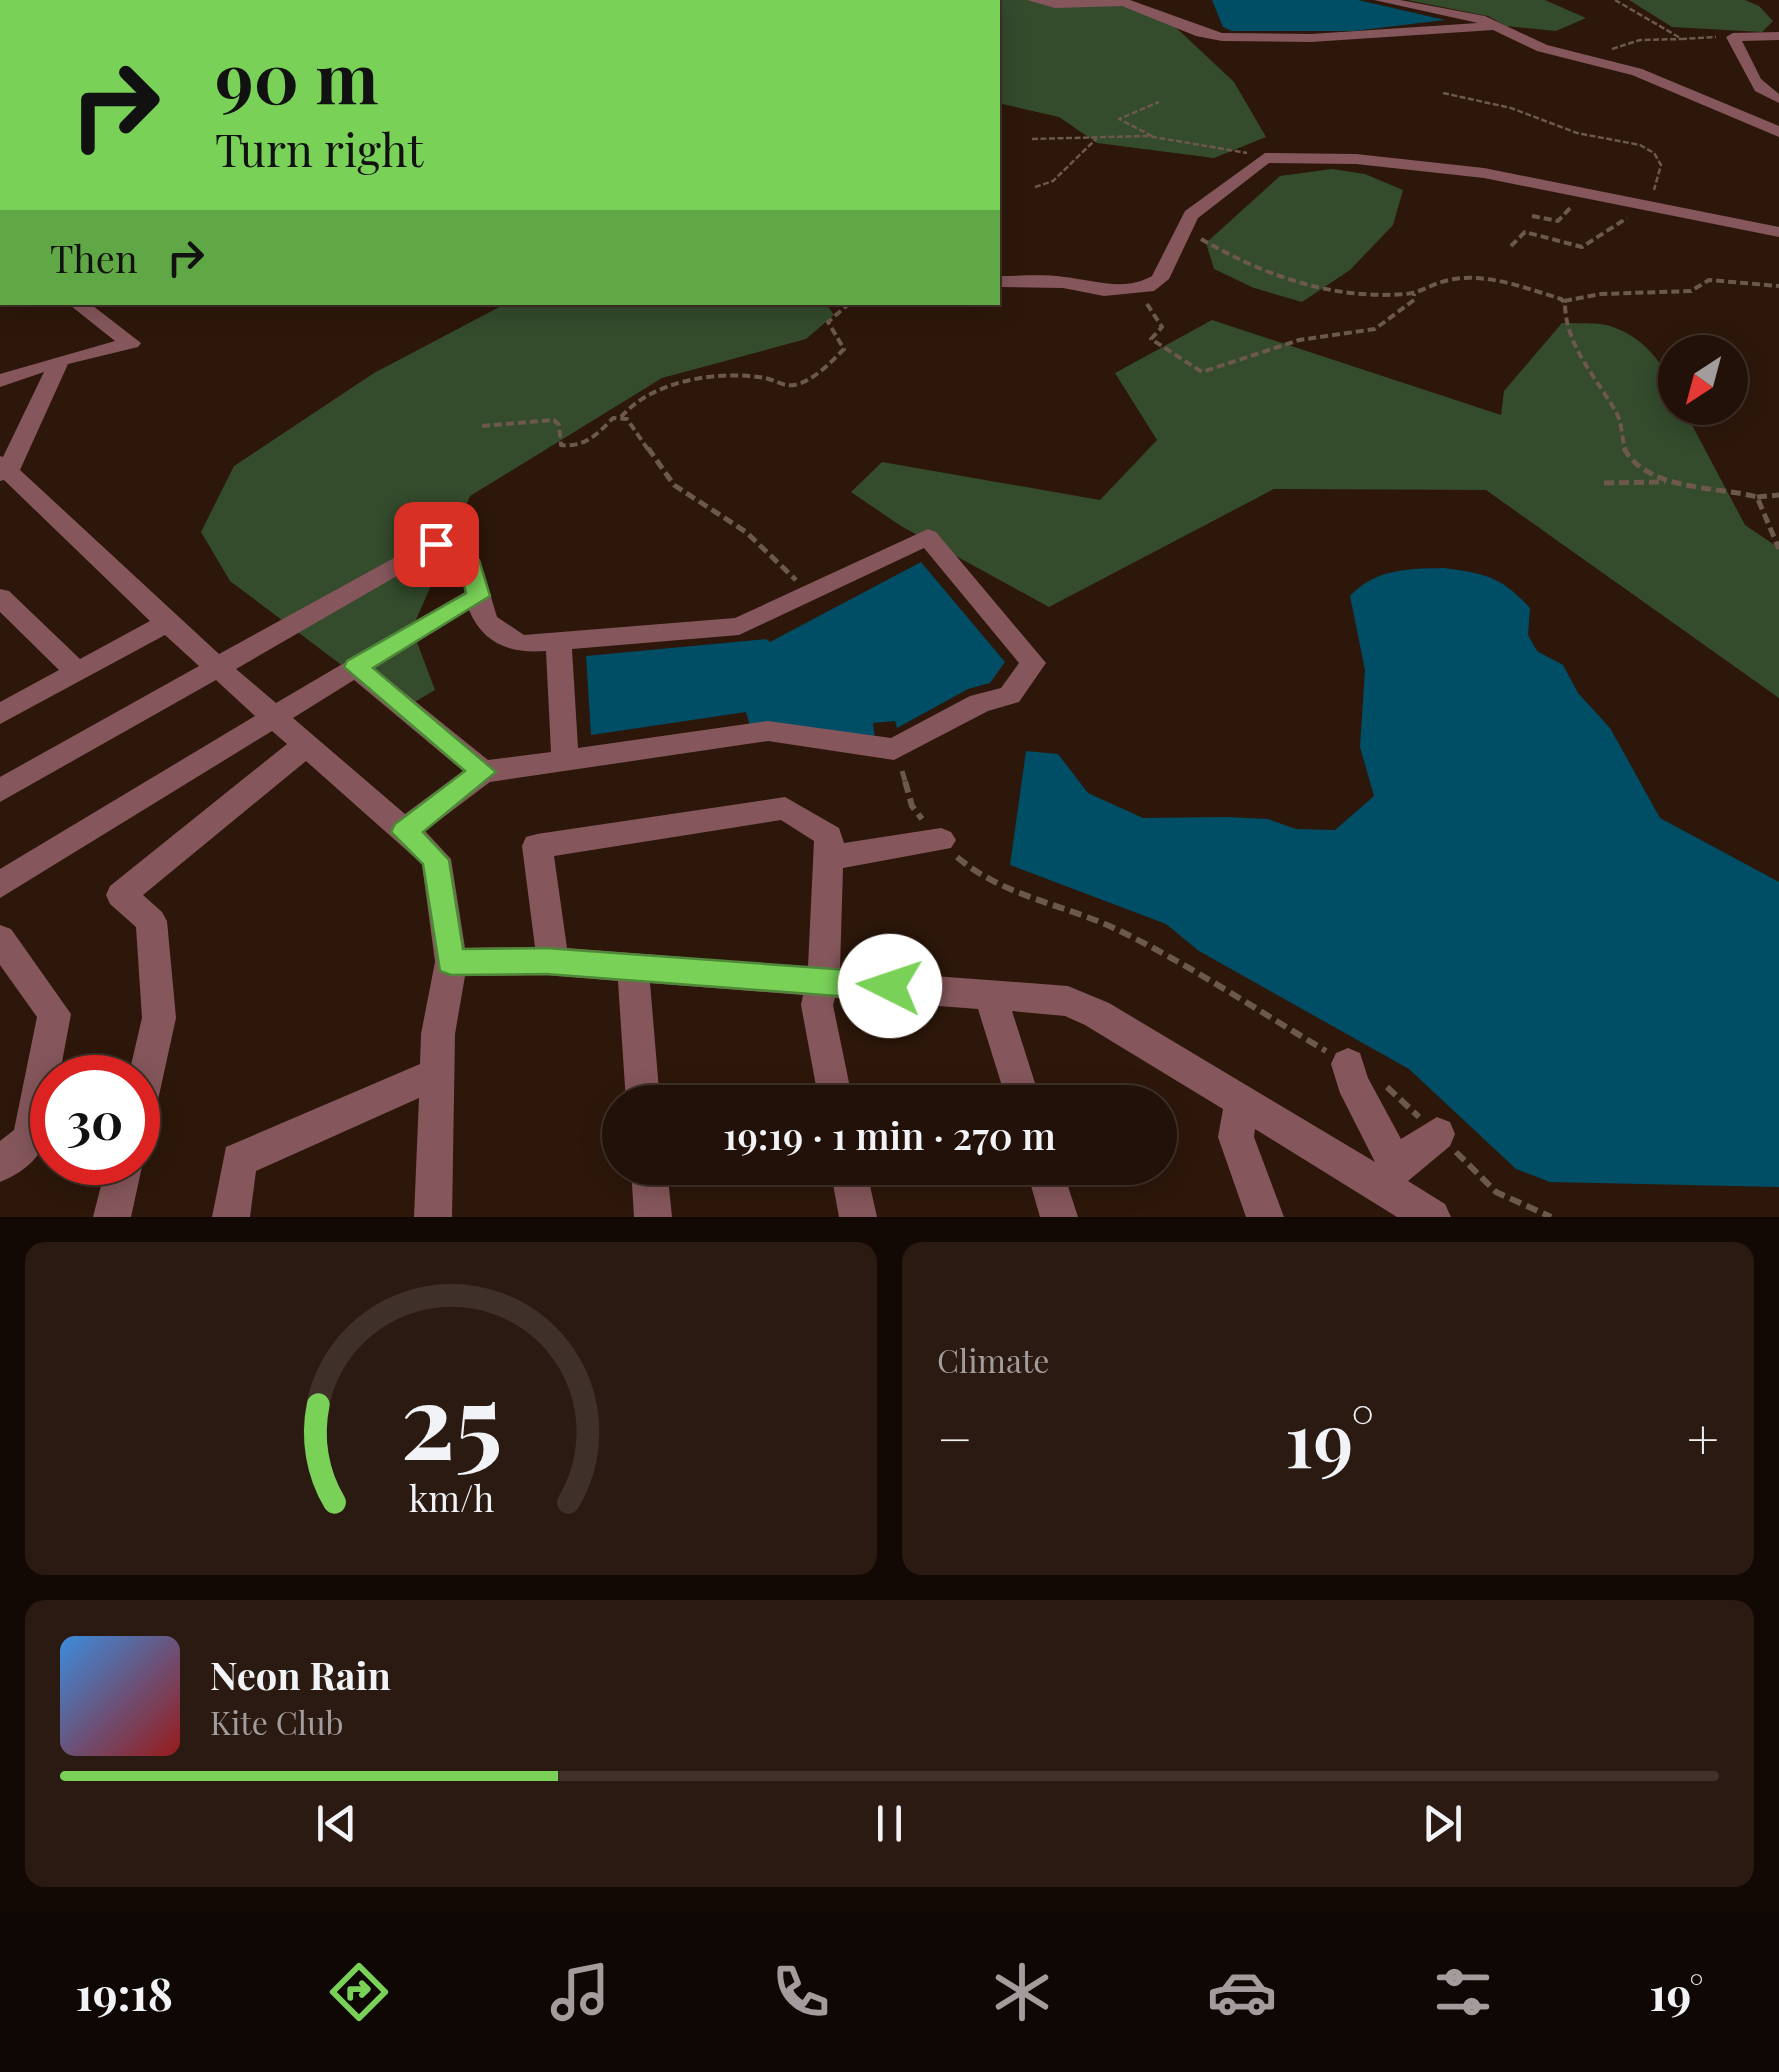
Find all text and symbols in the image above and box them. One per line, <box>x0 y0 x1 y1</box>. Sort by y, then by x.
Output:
text: 90 m <box>215 28 379 122</box>
icon: right <box>50 40 180 170</box>
text: Turn right <box>215 118 423 178</box>
icon: right <box>158 230 213 285</box>
text: Then <box>50 232 138 283</box>
north arrow <box>1658 335 1748 425</box>
map controls <box>1658 335 1748 425</box>
pin <box>394 502 479 587</box>
icon: arrive <box>409 517 464 572</box>
position arrow <box>838 934 942 1038</box>
speed limit sign: 30 <box>30 1055 160 1185</box>
text: 19:19 · 1 min · 270 m <box>723 1109 1056 1160</box>
text: Climate <box>937 1338 1049 1381</box>
text: 25 <box>400 1347 502 1486</box>
text: 19° <box>1285 1387 1375 1487</box>
text: − <box>937 1400 973 1474</box>
text: + <box>1687 1400 1719 1474</box>
text: km/h <box>408 1473 494 1521</box>
text: Neon Rain <box>210 1649 391 1700</box>
text: Kite Club <box>210 1700 344 1743</box>
icon: previous <box>309 1796 364 1851</box>
icon: pause <box>862 1796 917 1851</box>
icon: next <box>1415 1796 1470 1851</box>
icon: directions <box>324 1957 394 2027</box>
icon: music <box>545 1957 615 2027</box>
icon: phone <box>766 1957 836 2027</box>
icon: climate <box>987 1957 1057 2027</box>
icon: car <box>1207 1957 1277 2027</box>
icon: filters <box>1428 1957 1498 2027</box>
text: 19:18 <box>75 1962 173 2022</box>
text: 19° <box>1649 1962 1704 2022</box>

